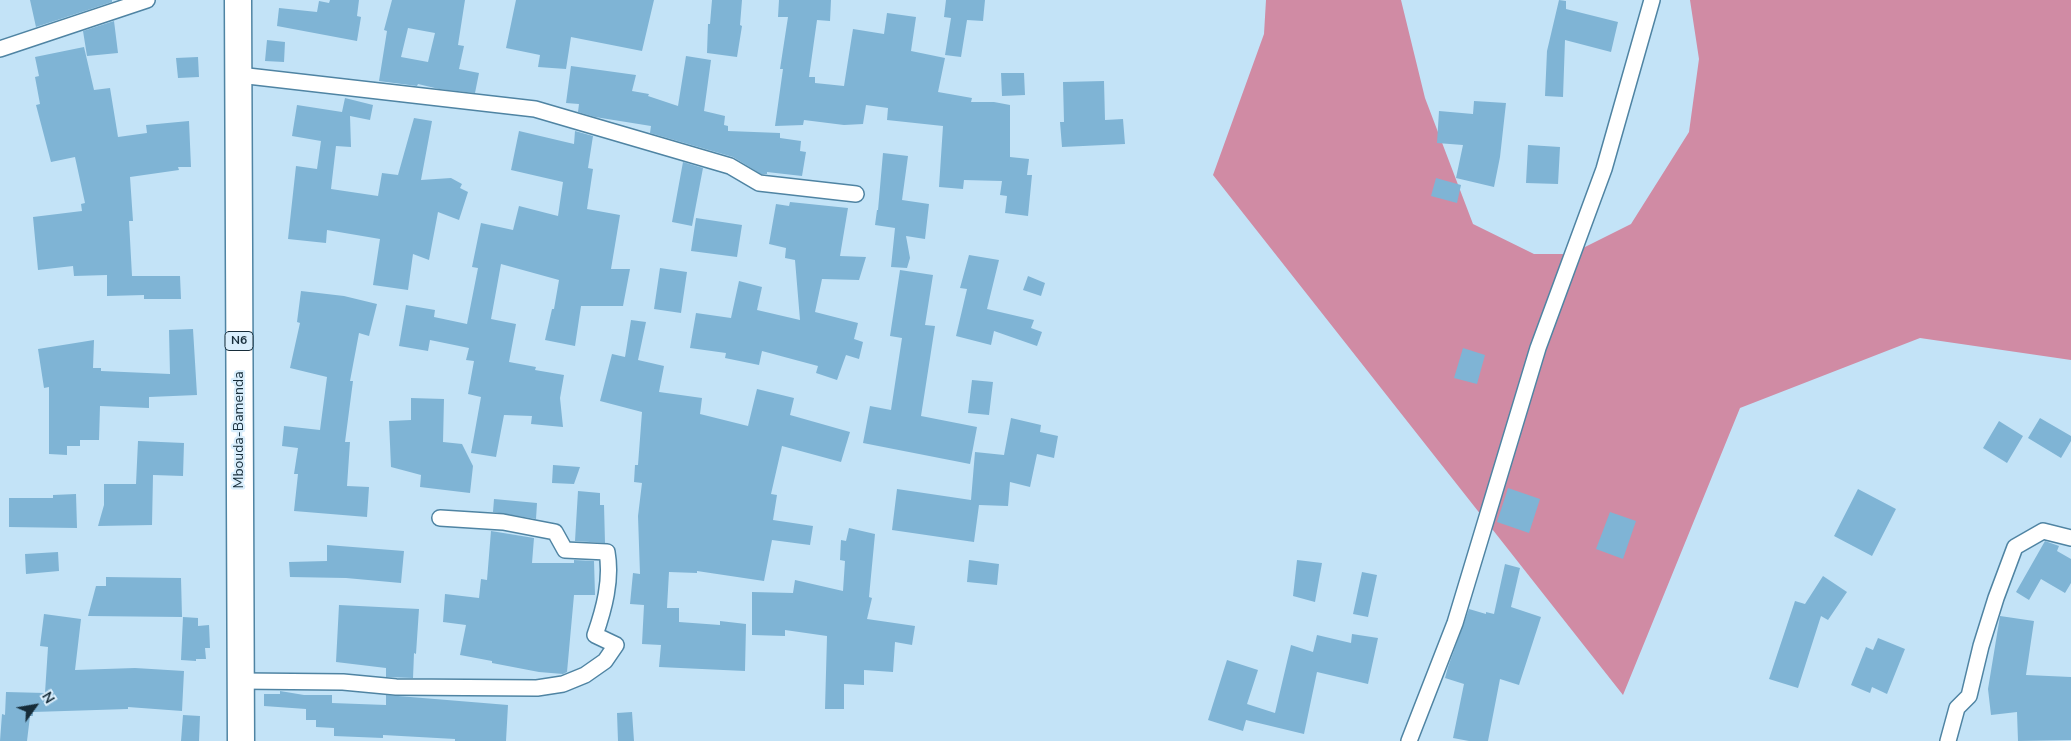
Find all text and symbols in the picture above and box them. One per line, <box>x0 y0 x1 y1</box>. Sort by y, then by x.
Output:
road number: N6 <box>225 332 253 351</box>
street label: Mbouda-Bamenda <box>232 371 248 489</box>
north arrow <box>10 681 60 731</box>
text: N <box>37 688 59 707</box>

